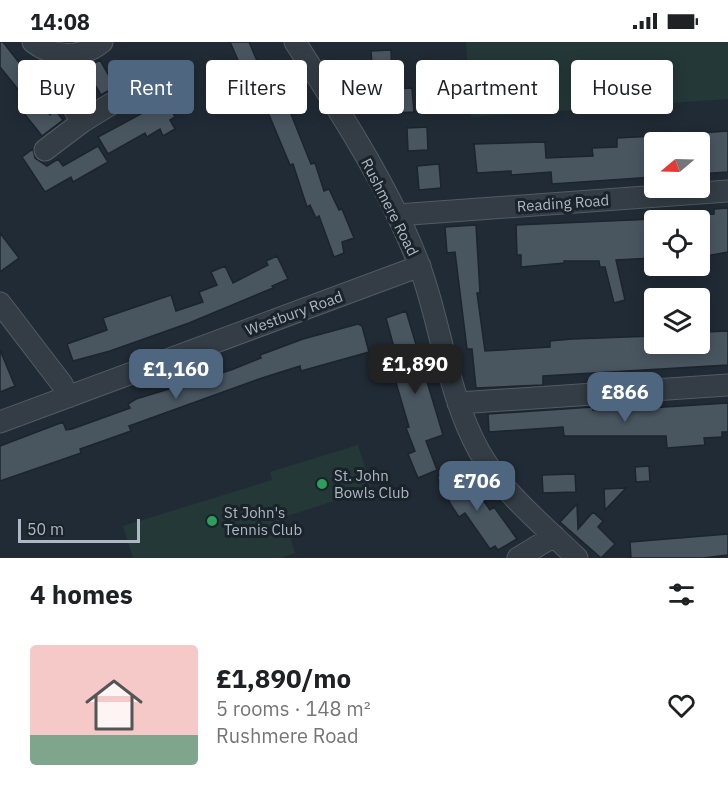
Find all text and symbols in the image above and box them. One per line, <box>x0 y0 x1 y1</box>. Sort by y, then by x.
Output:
text: 14:08 <box>30 7 90 36</box>
chip: Buy <box>18 60 96 114</box>
chip: Rent <box>108 60 194 114</box>
chip: Filters <box>206 60 307 114</box>
chip: New <box>319 60 404 114</box>
chip: Apartment <box>416 60 559 114</box>
chip: House <box>571 60 673 114</box>
north arrow <box>644 132 710 198</box>
map controls <box>644 132 710 354</box>
street label: Rushmere Road <box>357 155 423 259</box>
street label: Reading Road <box>516 190 610 216</box>
button: locate <box>644 210 710 276</box>
street label: Westbury Road <box>243 287 345 339</box>
button: layers <box>644 288 710 354</box>
pin: £1,890 <box>366 344 464 395</box>
pin: £1,160 <box>127 349 225 400</box>
text: £1,890 <box>382 350 448 377</box>
text: £1,160 <box>143 355 209 382</box>
pin: £866 <box>589 372 661 423</box>
text: £866 <box>601 378 649 405</box>
pin: £706 <box>441 461 513 512</box>
place label: St. John Bowls Club <box>334 466 409 502</box>
text: £706 <box>453 467 501 494</box>
marker: St. John Bowls Club <box>315 477 329 491</box>
place label: St John's Tennis Club <box>224 503 302 539</box>
marker: St John's Tennis Club <box>205 514 219 528</box>
scale bar <box>18 516 140 544</box>
text: 50 m <box>27 519 64 539</box>
text: 4 homes <box>30 577 133 611</box>
icon: filters <box>665 578 698 611</box>
text: £1,890/mo <box>216 661 351 695</box>
icon: home <box>78 669 150 741</box>
icon: heart <box>665 689 698 722</box>
text: 5 rooms · 148 m² <box>216 695 371 722</box>
text: Rushmere Road <box>216 722 359 749</box>

